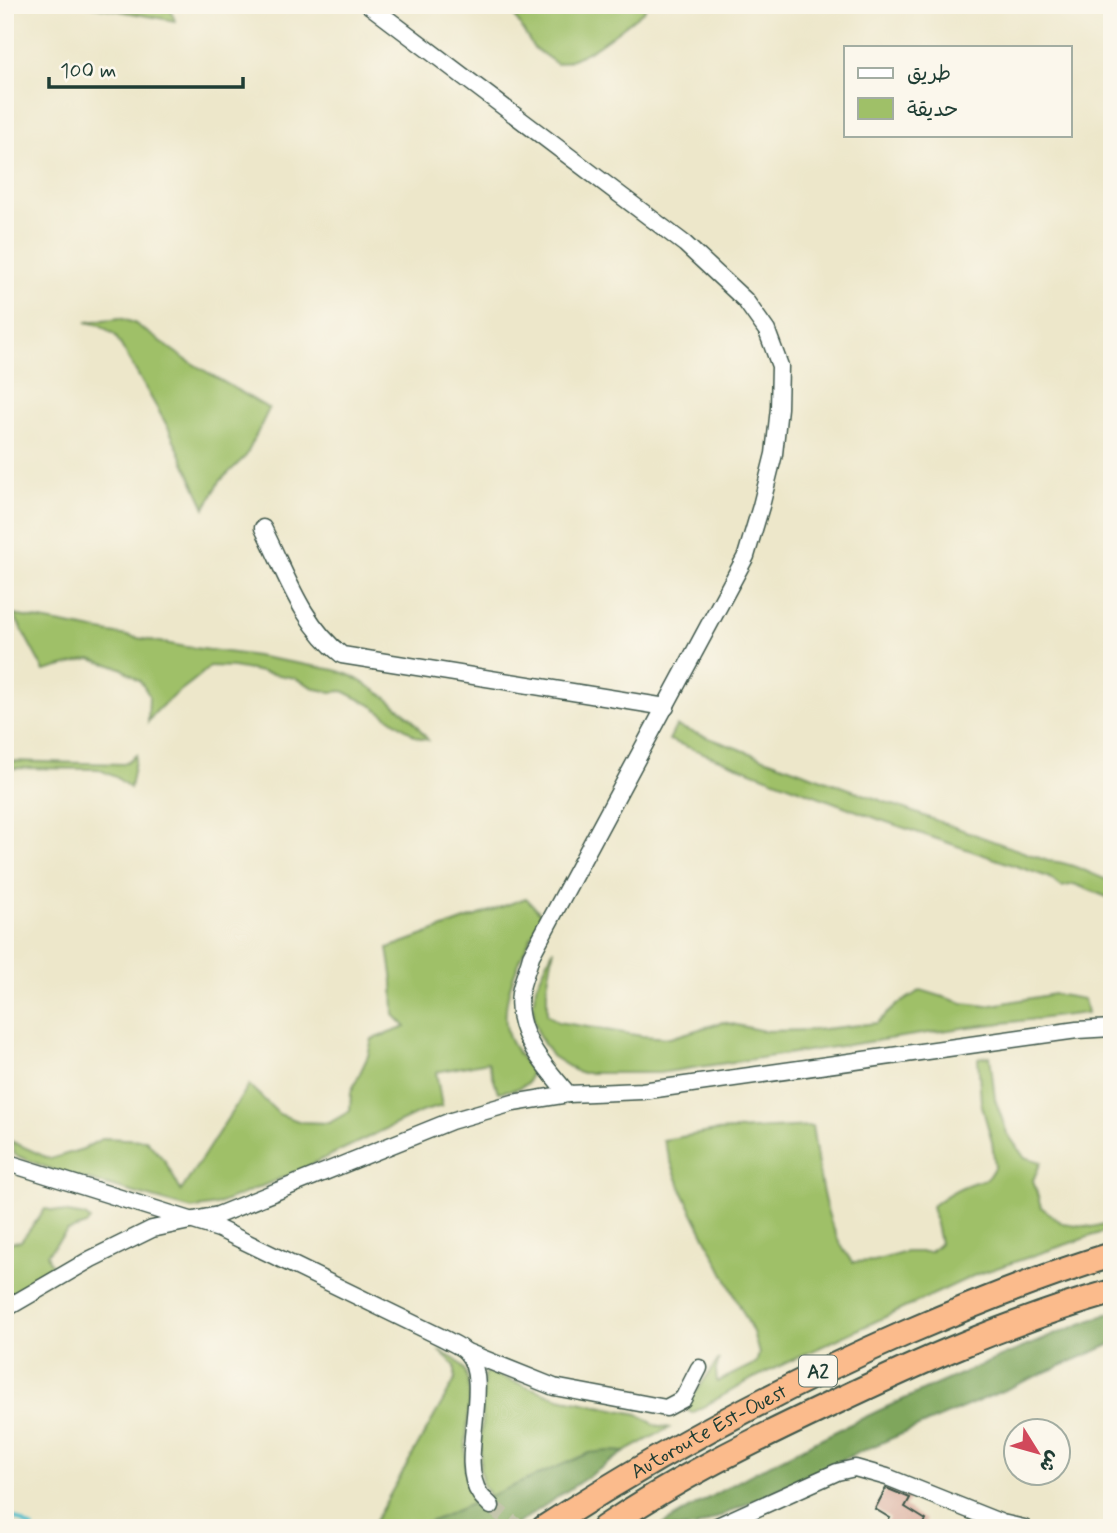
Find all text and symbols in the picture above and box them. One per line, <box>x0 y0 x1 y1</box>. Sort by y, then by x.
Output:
scale bar <box>49 46 243 90</box>
legend <box>844 46 1072 136</box>
text: 100 m <box>60 57 116 85</box>
text: طريق <box>907 60 951 88</box>
text: حديقة <box>907 96 958 124</box>
road number: A2 <box>799 1356 837 1386</box>
street label: Autoroute Est-Ouest <box>625 1378 792 1486</box>
north arrow <box>1002 1418 1072 1488</box>
text: ش <box>1033 1445 1066 1477</box>

